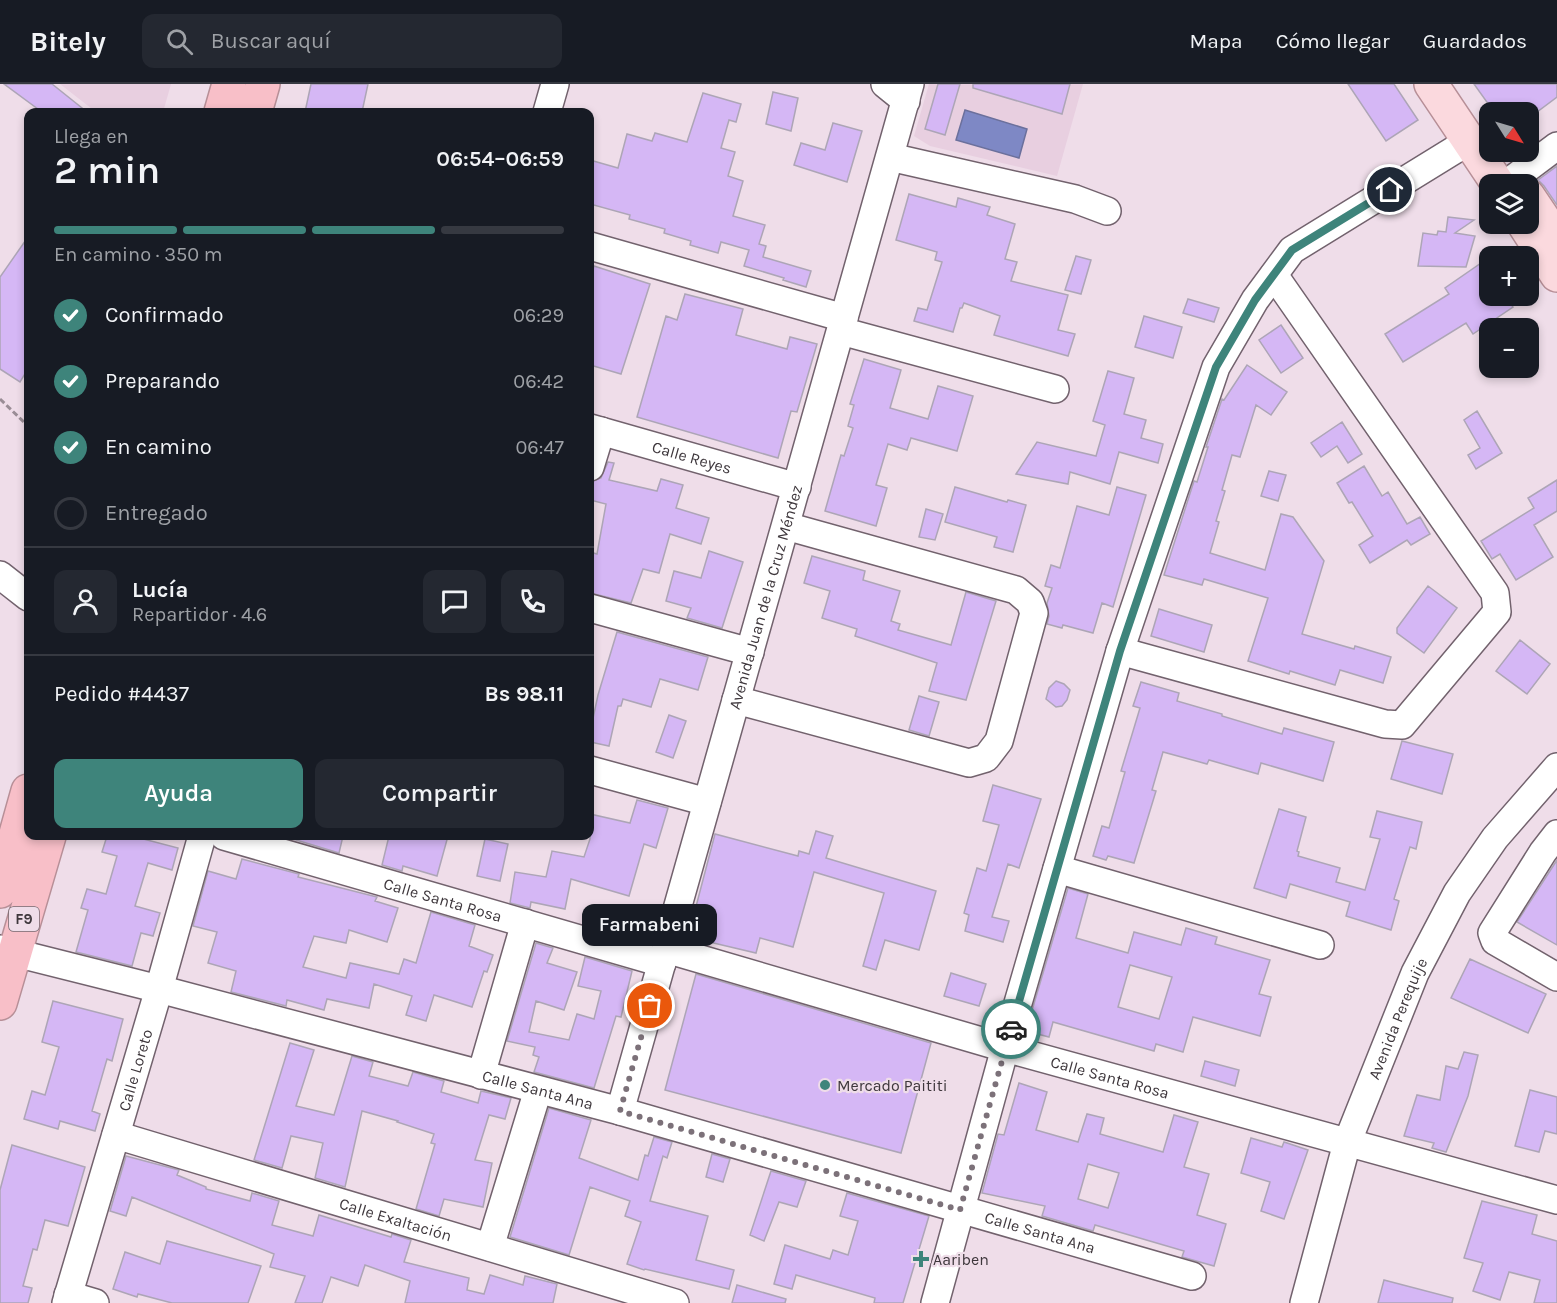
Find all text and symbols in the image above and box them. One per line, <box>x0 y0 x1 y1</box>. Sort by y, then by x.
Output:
search box <box>142 14 562 68</box>
text: Bitely <box>30 25 106 58</box>
icon: search <box>163 25 196 58</box>
text: Buscar aquí <box>211 28 331 54</box>
text: Mapa <box>1189 29 1243 53</box>
text: Cómo llegar <box>1276 29 1390 53</box>
text: Guardados <box>1423 29 1527 53</box>
north arrow <box>1479 102 1539 162</box>
map controls <box>1479 102 1539 378</box>
text: Llega en <box>54 125 129 148</box>
text: 06:54–06:59 <box>436 146 564 172</box>
text: 2 min <box>54 147 160 193</box>
pin <box>1364 164 1415 215</box>
icon: home <box>1373 173 1406 206</box>
button: layers <box>1479 174 1539 234</box>
text: En camino · 350 m <box>54 243 223 266</box>
button: + <box>1479 246 1539 306</box>
icon: check <box>54 299 87 332</box>
text: Confirmado <box>105 302 224 328</box>
text: 06:29 <box>513 304 564 327</box>
button: − <box>1479 318 1539 378</box>
icon: check <box>54 365 87 398</box>
text: Preparando <box>105 368 220 394</box>
text: 06:42 <box>513 370 564 393</box>
icon: check <box>54 431 87 464</box>
text: En camino <box>105 434 212 460</box>
text: 06:47 <box>516 436 564 459</box>
street label: Calle Reyes <box>650 437 734 478</box>
street label: Avenida Juan de la Cruz Méndez <box>725 483 806 712</box>
text: Entregado <box>105 500 208 526</box>
button: person <box>54 570 117 633</box>
button: chat <box>423 570 486 633</box>
button: phone <box>501 570 564 633</box>
text: Lucía <box>132 577 188 603</box>
text: Repartidor · 4.6 <box>132 603 267 626</box>
text: Pedido #4437 <box>54 681 189 707</box>
text: Bs 98.11 <box>485 681 564 707</box>
button: Ayuda <box>54 759 303 828</box>
button: Compartir <box>315 759 564 828</box>
street label: Calle Santa Rosa <box>382 874 504 926</box>
callout: Farmabeni <box>582 904 718 946</box>
road number: F9 <box>9 907 39 931</box>
text: Farmabeni <box>599 913 700 936</box>
street label: Avenida Perequije <box>1364 955 1431 1082</box>
pin <box>624 980 675 1031</box>
icon: bag <box>633 989 666 1022</box>
courier <box>981 999 1041 1059</box>
icon: car <box>995 1013 1028 1046</box>
street label: Calle Loreto <box>114 1027 157 1113</box>
street label: Calle Santa Rosa <box>1048 1052 1171 1103</box>
street label: Calle Santa Ana <box>480 1066 595 1114</box>
place label: Mercado Paititi <box>837 1076 948 1095</box>
marker: Mercado Paititi <box>818 1078 832 1092</box>
street label: Calle Exaltación <box>337 1194 454 1245</box>
street label: Calle Santa Ana <box>982 1208 1097 1258</box>
place label: Aariben <box>933 1250 989 1269</box>
marker: Aariben <box>914 1252 928 1266</box>

